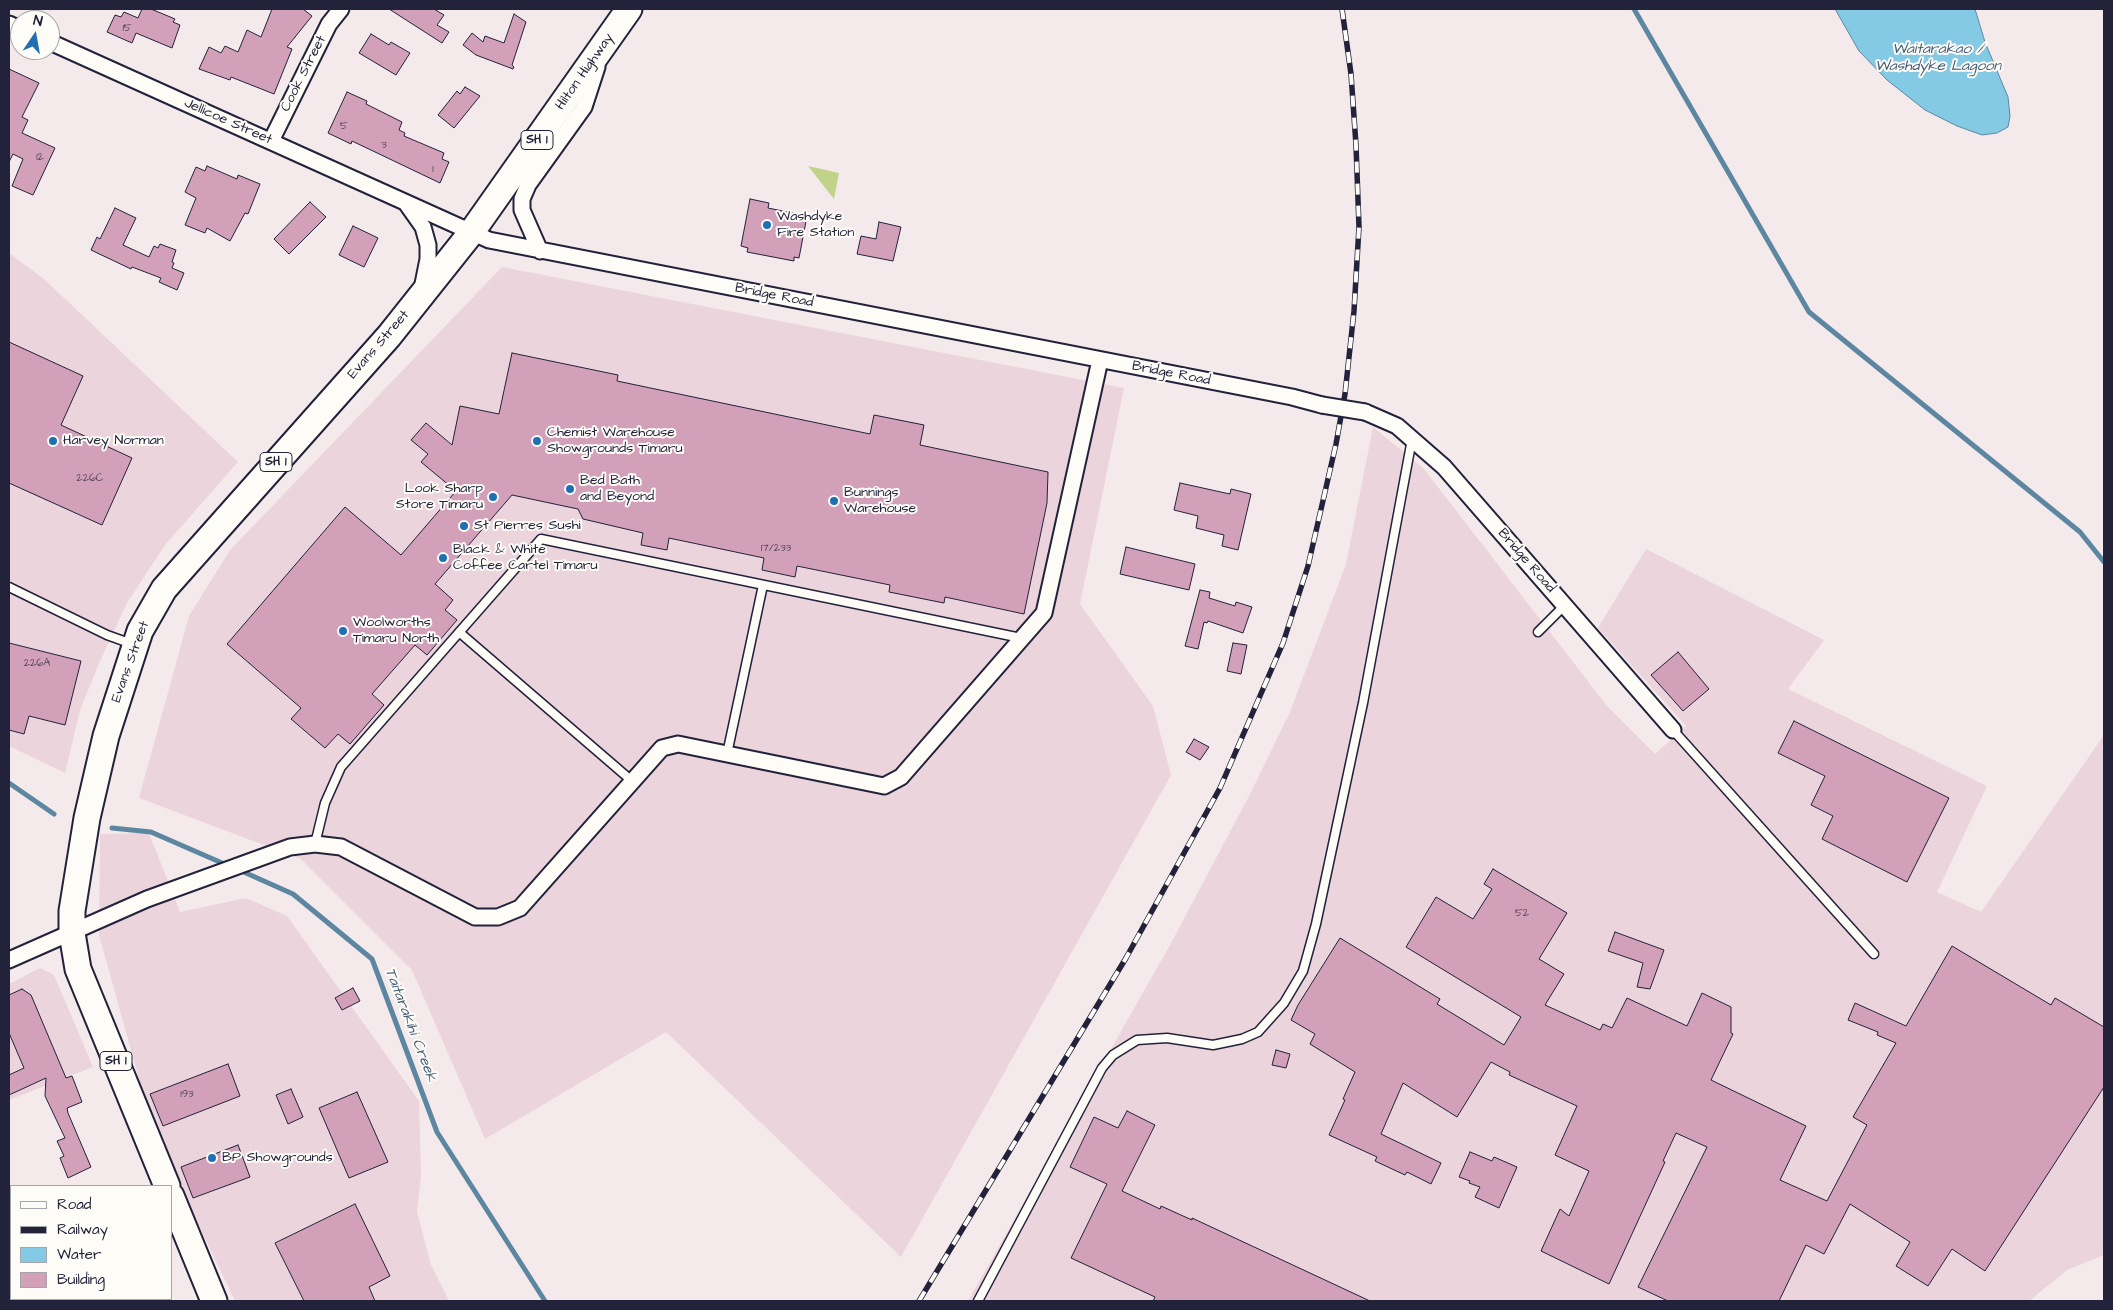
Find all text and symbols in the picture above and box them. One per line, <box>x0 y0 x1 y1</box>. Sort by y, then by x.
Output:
north arrow <box>10 10 60 60</box>
text: N <box>32 11 44 32</box>
house number: 15 <box>122 22 132 36</box>
street label: Hilton Highway <box>552 30 618 114</box>
street label: Cook Street <box>278 33 330 115</box>
water label: Waitarakao / Washdyke Lagoon <box>1875 41 2001 76</box>
street label: Jellicoe Street <box>181 95 275 149</box>
house number: 5 <box>340 120 348 134</box>
road number: SH 1 <box>521 130 553 150</box>
house number: 3 <box>381 139 387 153</box>
house number: 12 <box>36 151 44 165</box>
house number: 1 <box>432 163 434 177</box>
place label: Washdyke Fire Station <box>777 209 854 242</box>
marker: Washdyke Fire Station <box>761 219 773 231</box>
street label: Bridge Road <box>733 280 815 312</box>
street label: Evans Street <box>345 307 413 383</box>
street label: Bridge Road <box>1130 358 1212 390</box>
place label: Chemist Warehouse Showgrounds Timaru <box>547 425 683 458</box>
place label: Harvey Norman <box>63 433 164 449</box>
marker: Harvey Norman <box>47 435 59 447</box>
marker: Chemist Warehouse Showgrounds Timaru <box>531 435 543 447</box>
road number: SH 1 <box>260 452 292 472</box>
house number: 226C <box>76 472 104 486</box>
place label: Bed Bath and Beyond <box>580 473 654 506</box>
place label: Look Sharp Store Timaru <box>396 481 483 514</box>
marker: Bed Bath and Beyond <box>564 483 576 495</box>
place label: Bunnings Warehouse <box>844 485 916 518</box>
marker: Look Sharp Store Timaru <box>487 491 499 503</box>
marker: Bunnings Warehouse <box>828 495 840 507</box>
place label: St Pierres Sushi <box>474 518 581 534</box>
marker: St Pierres Sushi <box>458 520 470 532</box>
street label: Bridge Road <box>1494 525 1558 597</box>
place label: Black & White Coffee Cartel Timaru <box>453 542 598 574</box>
house number: 17/233 <box>761 542 791 556</box>
marker: Black & White Coffee Cartel Timaru <box>437 552 449 564</box>
place label: Woolworths Timaru North <box>353 615 439 648</box>
street label: Evans Street <box>108 619 154 705</box>
marker: Woolworths Timaru North <box>337 625 349 637</box>
house number: 226A <box>24 657 50 671</box>
house number: 52 <box>1515 907 1529 921</box>
water label: Taitarakihi Creek <box>380 966 440 1084</box>
road number: SH 1 <box>100 1052 132 1070</box>
house number: 193 <box>180 1088 194 1102</box>
place label: BP Showgrounds <box>222 1150 333 1166</box>
marker: BP Showgrounds <box>206 1152 218 1164</box>
legend <box>10 1185 172 1300</box>
text: Road <box>57 1194 91 1215</box>
text: Railway <box>57 1219 108 1240</box>
text: Water <box>57 1244 101 1265</box>
text: Building <box>57 1269 105 1290</box>

